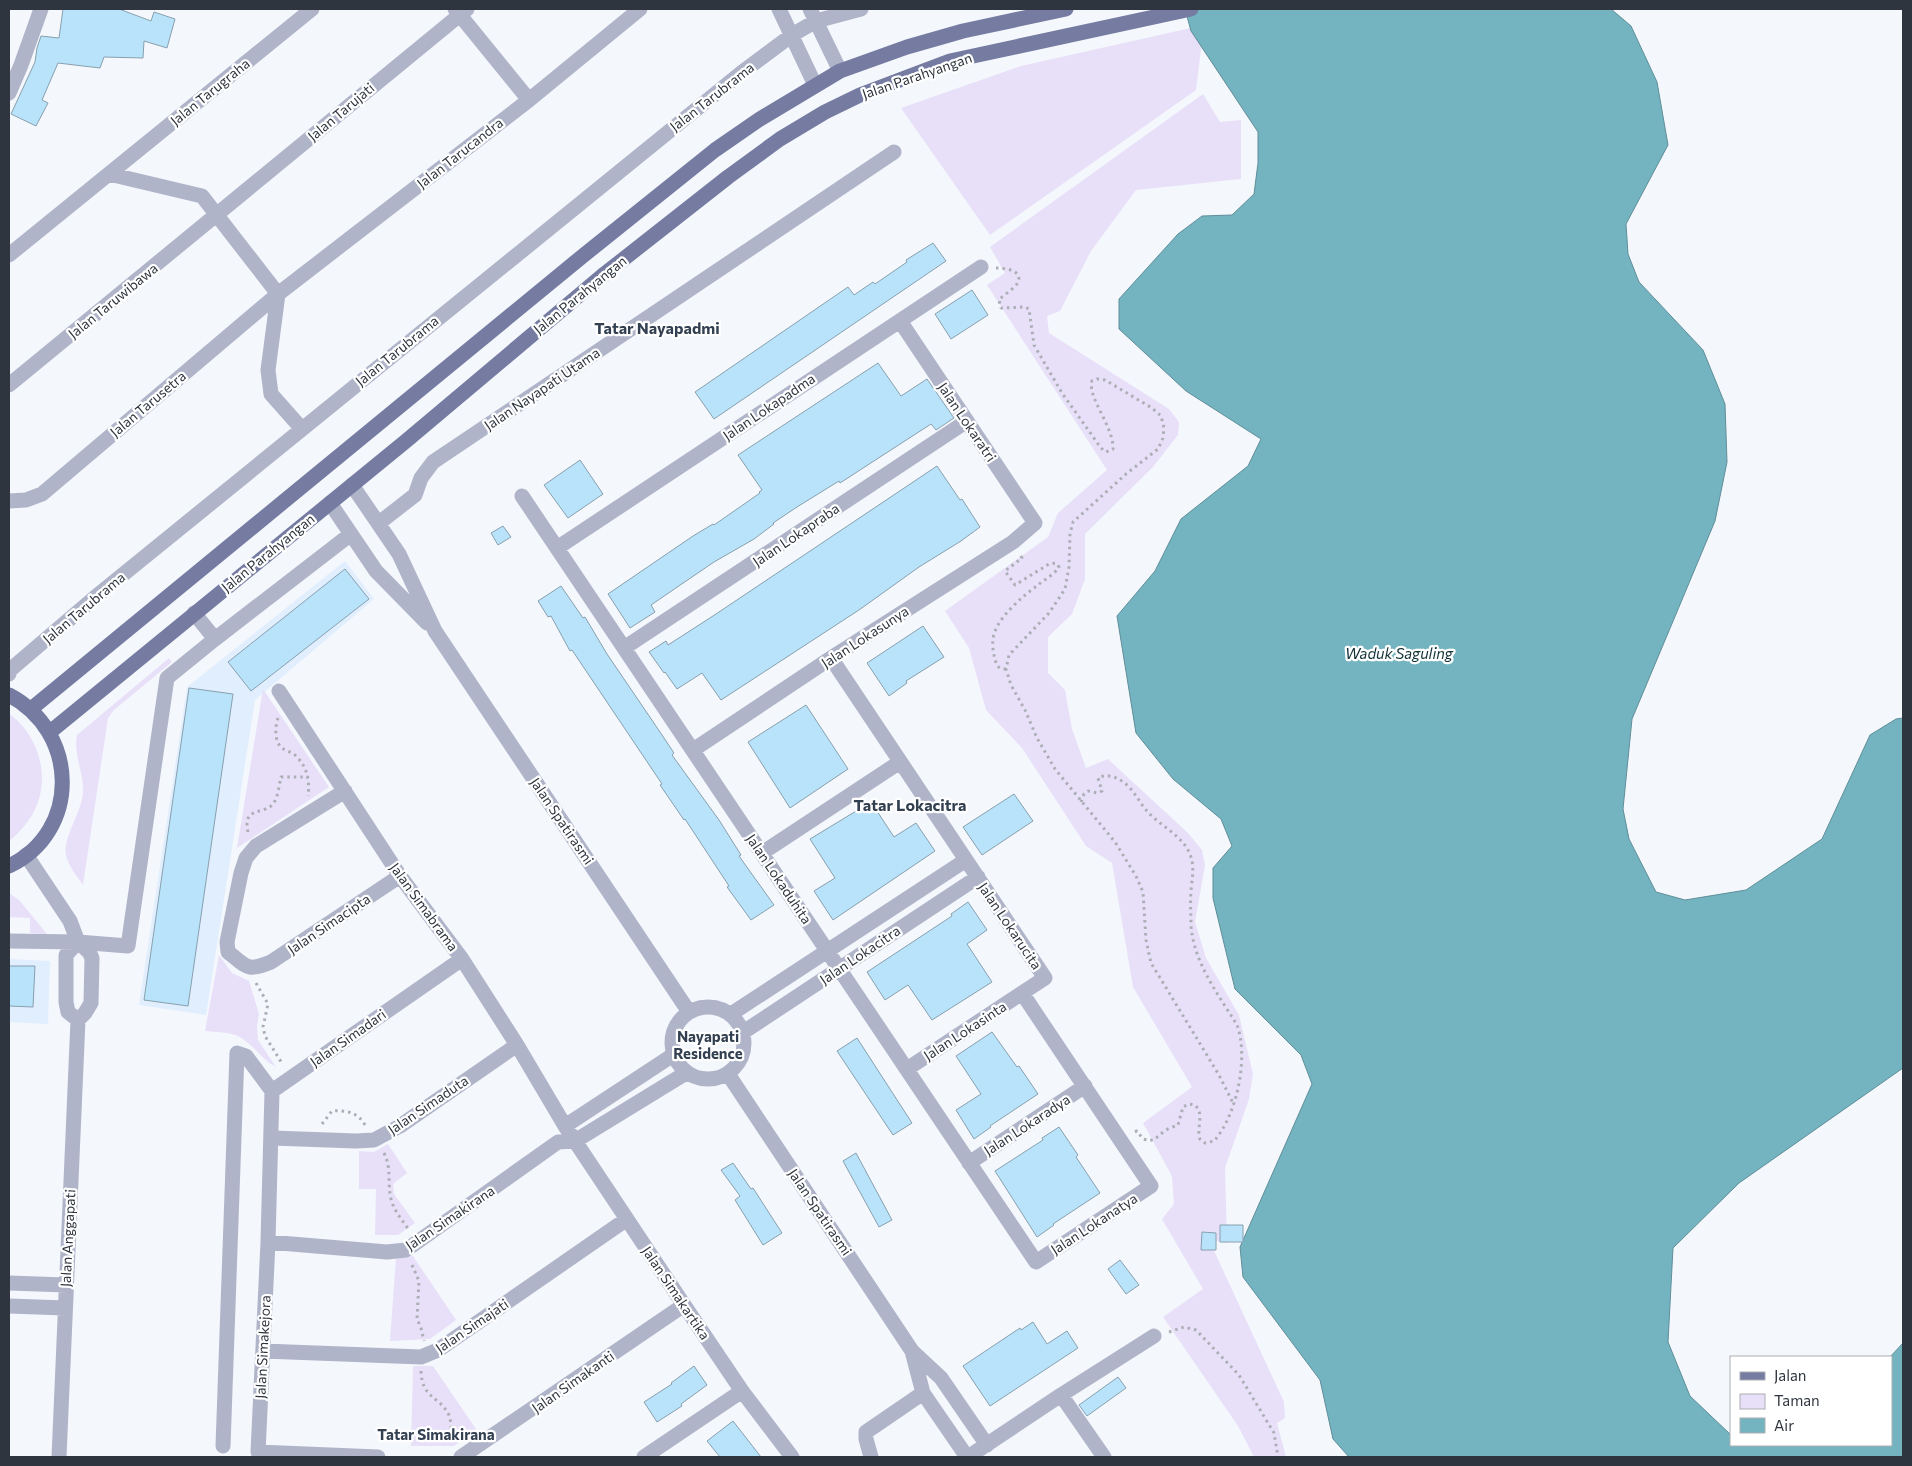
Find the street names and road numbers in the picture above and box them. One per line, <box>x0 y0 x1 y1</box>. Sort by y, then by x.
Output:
street label: Jalan Parahyangan <box>860 49 974 102</box>
street label: Jalan Tarugraha <box>167 54 253 129</box>
street label: Jalan Tarubrama <box>666 58 757 135</box>
street label: Jalan Tarujati <box>304 79 377 144</box>
street label: Jalan Tarucandra <box>413 114 506 192</box>
street label: Jalan Parahyangan <box>530 252 630 337</box>
street label: Jalan Taruwibawa <box>65 259 161 342</box>
street label: Jalan Tarubrama <box>352 312 442 389</box>
street label: Jalan Nayapati Utama <box>481 344 603 434</box>
street label: Jalan Tarusetra <box>106 367 189 440</box>
street label: Jalan Lokapadma <box>719 369 818 444</box>
street label: Jalan Lokaratri <box>935 379 1000 465</box>
street label: Jalan Lokapraba <box>749 499 842 570</box>
street label: Jalan Parahyangan <box>218 510 318 595</box>
street label: Jalan Tarubrama <box>39 568 128 647</box>
street label: Jalan Lokasunya <box>818 602 912 671</box>
street label: Jalan Spatirasmi <box>527 774 598 867</box>
street label: Jalan Lokaduhita <box>743 831 816 927</box>
street label: Jalan Simabrama <box>387 859 462 954</box>
street label: Jalan Lokarucita <box>975 879 1046 972</box>
street label: Jalan Simacipta <box>284 890 373 957</box>
street label: Jalan Lokacitra <box>816 921 903 988</box>
street label: Jalan Lokasinta <box>920 997 1009 1064</box>
street label: Jalan Simadari <box>306 1005 389 1070</box>
street label: Jalan Simaduta <box>384 1071 471 1138</box>
street label: Jalan Lokaradya <box>980 1090 1073 1159</box>
street label: Jalan Spatirasmi <box>785 1165 856 1258</box>
street label: Jalan Simakirana <box>402 1182 497 1254</box>
street label: Jalan Anggapati <box>56 1189 79 1287</box>
street label: Jalan Lokanatya <box>1047 1189 1140 1258</box>
street label: Jalan Simakartika <box>639 1243 714 1343</box>
street label: Jalan Simakejora <box>251 1295 274 1399</box>
street label: Jalan Simajati <box>432 1295 512 1356</box>
street label: Jalan Simakanti <box>528 1347 617 1416</box>

